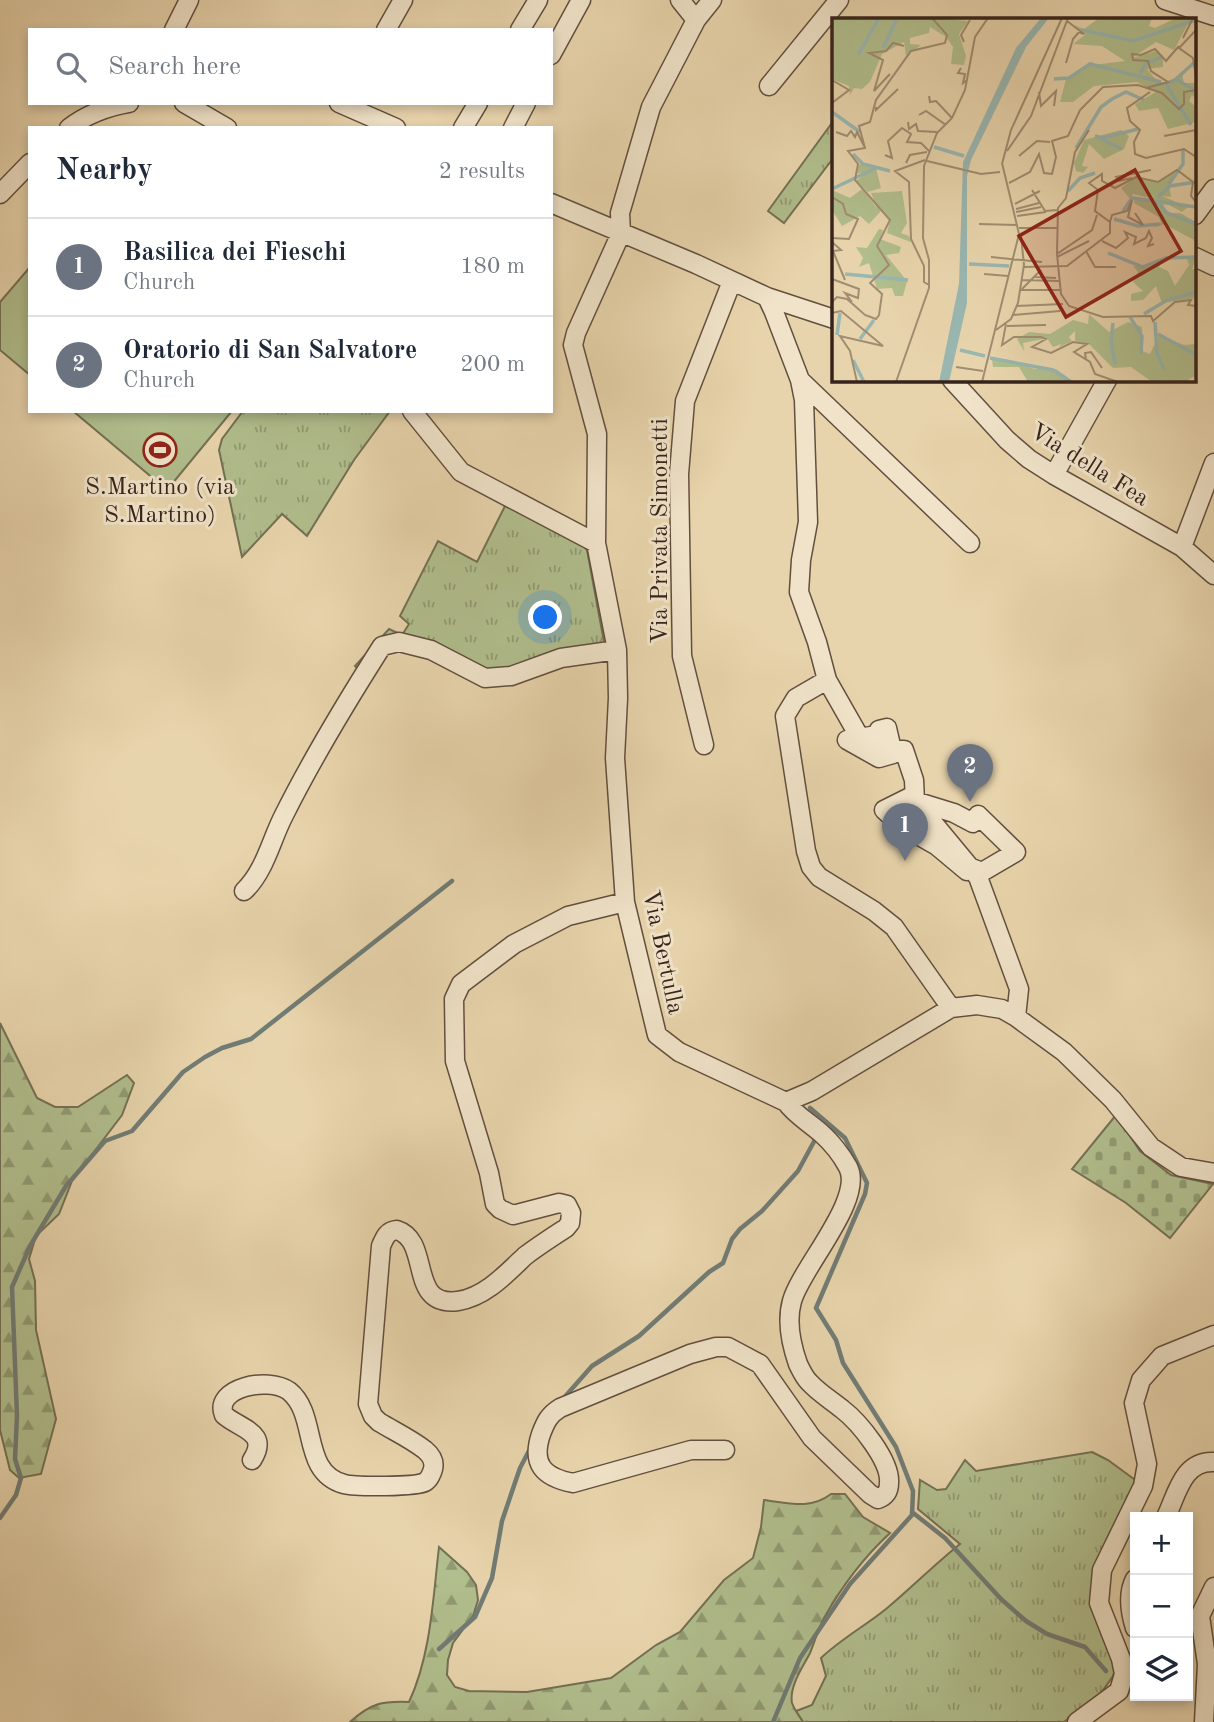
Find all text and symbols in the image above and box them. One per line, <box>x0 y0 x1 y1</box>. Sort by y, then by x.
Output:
inset map <box>832 18 1196 382</box>
search box <box>28 28 553 105</box>
icon: search <box>52 48 90 86</box>
text: Search here <box>108 54 241 80</box>
text: Nearby <box>56 156 153 186</box>
text: 2 results <box>439 160 525 183</box>
text: Basilica dei Fieschi <box>123 240 346 266</box>
text: 1 <box>72 255 86 278</box>
text: 180 m <box>460 255 525 278</box>
text: Church <box>123 271 195 294</box>
text: Oratorio di San Salvatore <box>123 338 417 364</box>
text: 2 <box>72 353 86 376</box>
text: 200 m <box>460 353 525 376</box>
text: Church <box>123 369 195 392</box>
street label: Via Privata Simonetti <box>649 418 673 644</box>
street label: Via della Fea <box>1025 420 1153 512</box>
sports icon: S.Martino (via S.Martino) <box>141 431 179 469</box>
place label: S.Martino (via S.Martino) <box>85 476 235 528</box>
your location <box>528 600 562 634</box>
pin: 2 <box>947 744 993 802</box>
pin: 1 <box>882 803 928 861</box>
street label: Via Bertulla <box>637 888 687 1017</box>
map controls <box>1130 1512 1193 1701</box>
button: + <box>1130 1512 1193 1575</box>
button: − <box>1130 1575 1193 1638</box>
button: layers <box>1130 1638 1193 1701</box>

